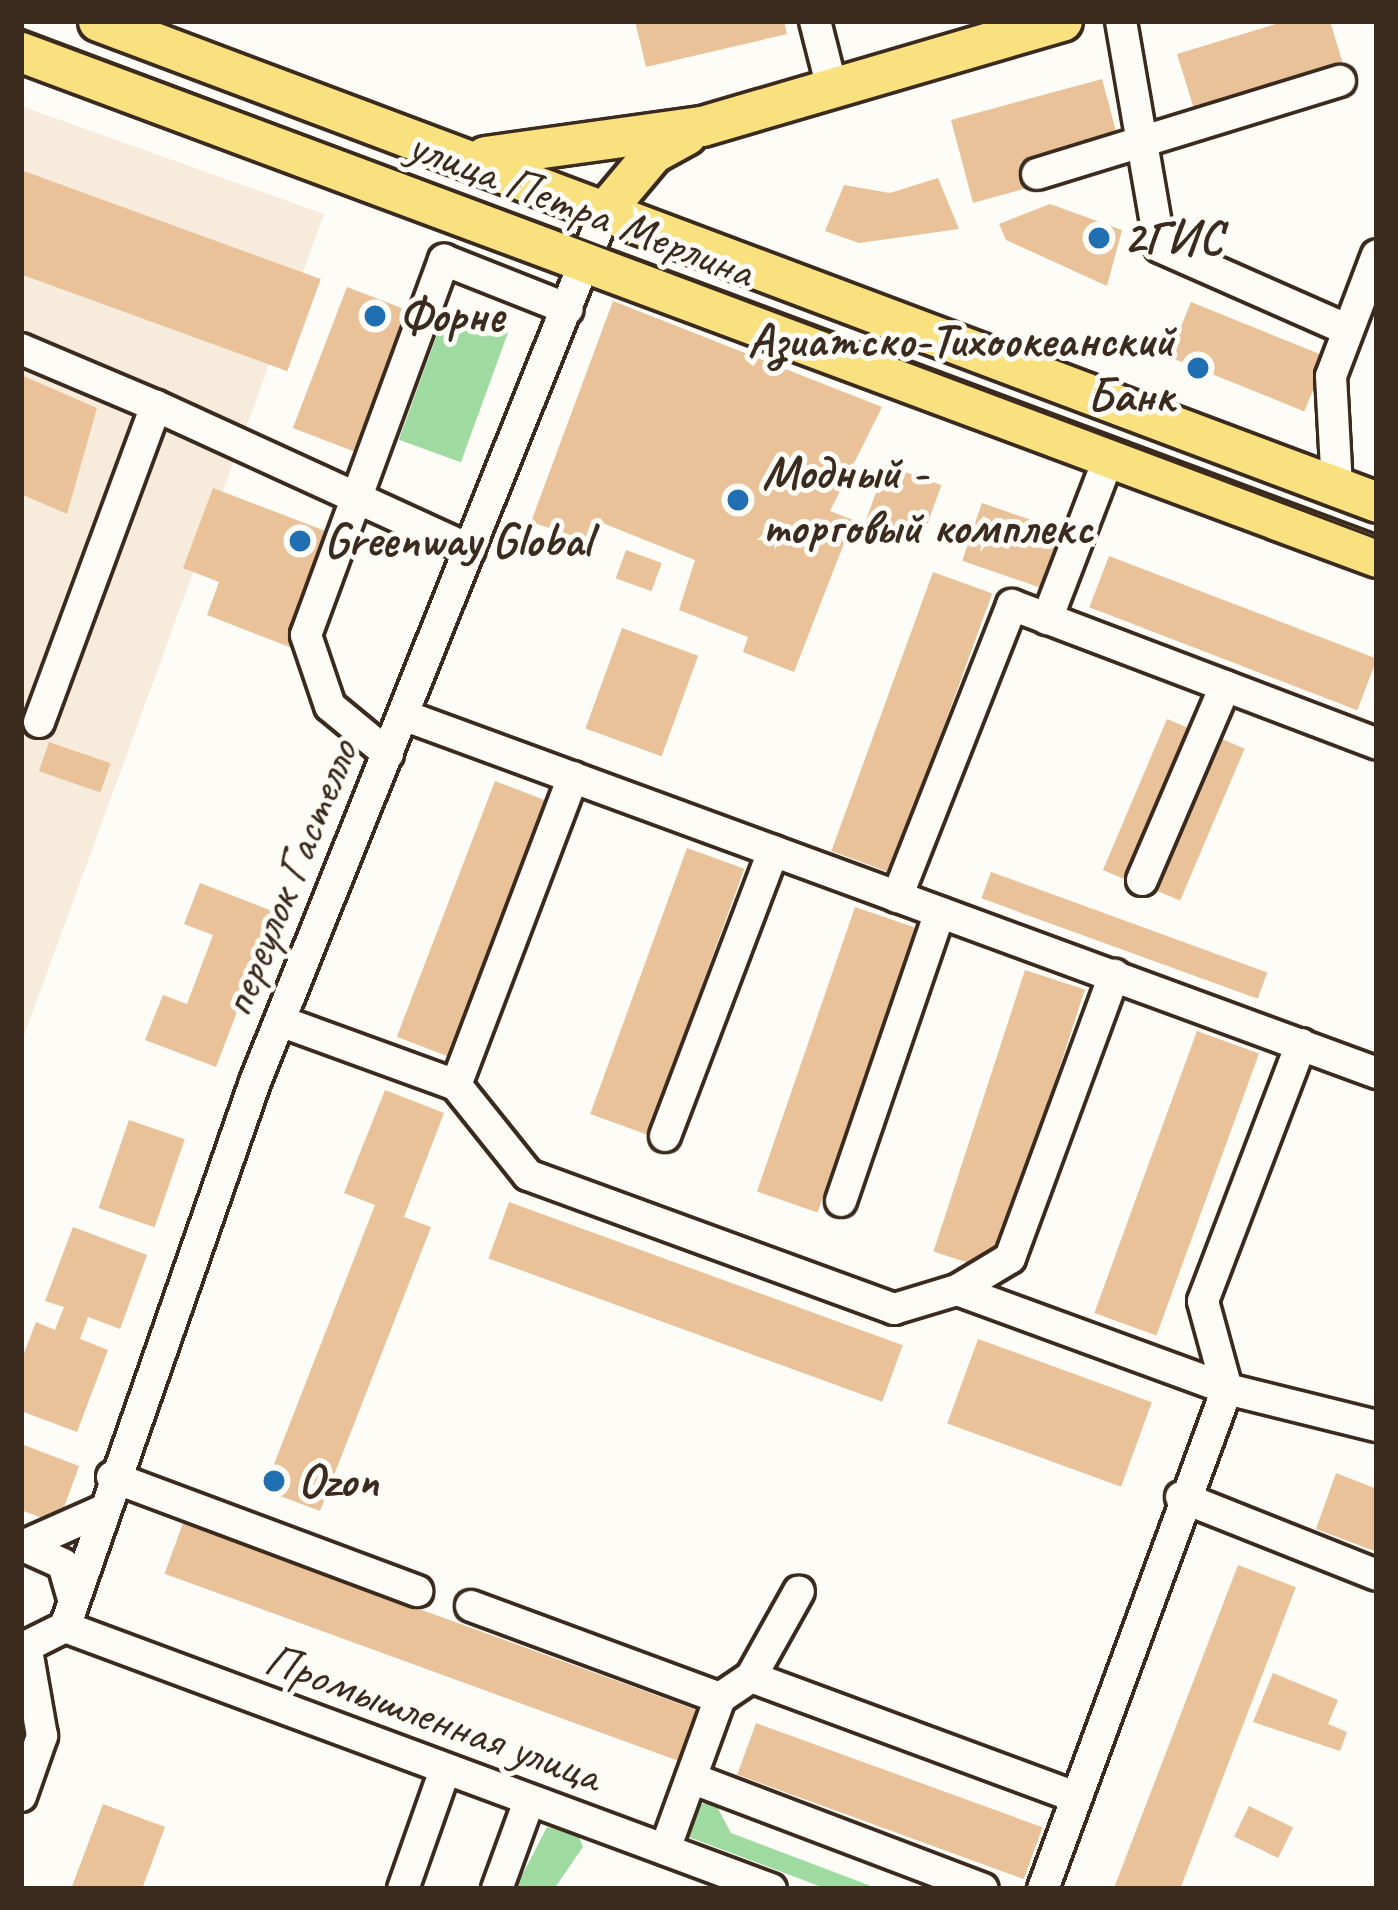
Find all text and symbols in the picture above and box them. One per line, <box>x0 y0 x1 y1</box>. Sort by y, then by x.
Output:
street label: улица Петра Мерлина <box>400 116 762 300</box>
place label: 2ГИС <box>1123 209 1223 267</box>
marker: 2ГИС <box>1086 225 1112 251</box>
place label: Форне <box>399 287 504 345</box>
marker: Форне <box>362 303 388 329</box>
place label: Азиатско-Тихоокеанский Банк <box>747 311 1174 424</box>
marker: Азиатско-Тихоокеанский Банк <box>1185 355 1211 381</box>
place label: Модный - торговый комплекс <box>762 443 1093 556</box>
marker: Модный - торговый комплекс <box>725 487 751 513</box>
place label: Greenway Global <box>324 512 592 570</box>
marker: Greenway Global <box>287 528 313 554</box>
street label: переулок Гастелло <box>208 734 370 1022</box>
place label: Ozon <box>298 1452 378 1510</box>
marker: Ozon <box>261 1468 287 1494</box>
street label: Промышленная улица <box>257 1629 609 1805</box>

